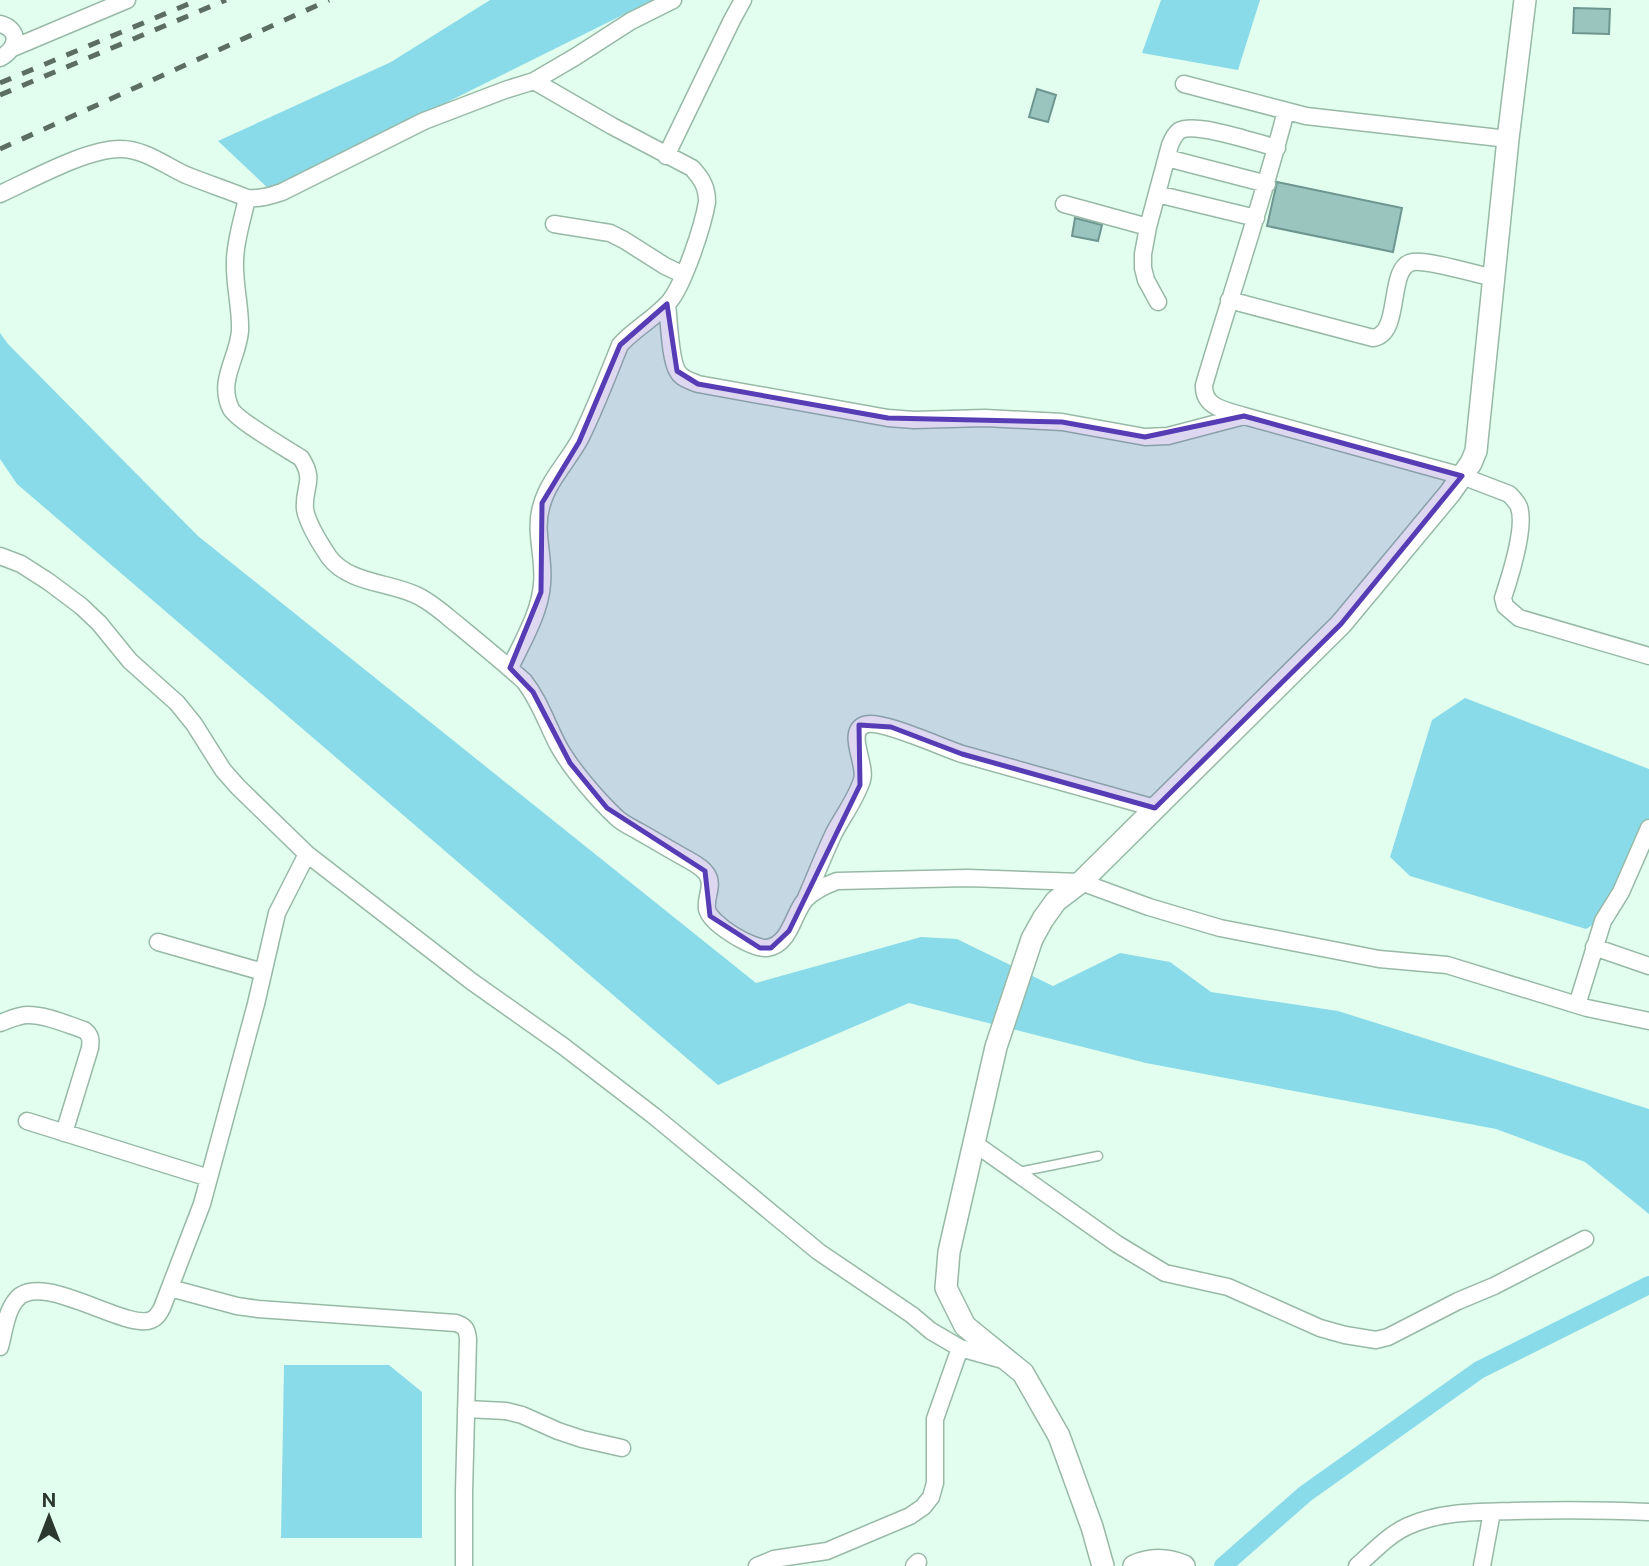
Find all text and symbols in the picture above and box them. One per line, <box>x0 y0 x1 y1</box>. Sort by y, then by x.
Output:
north arrow <box>14 1482 84 1552</box>
text: N <box>42 1489 56 1511</box>

